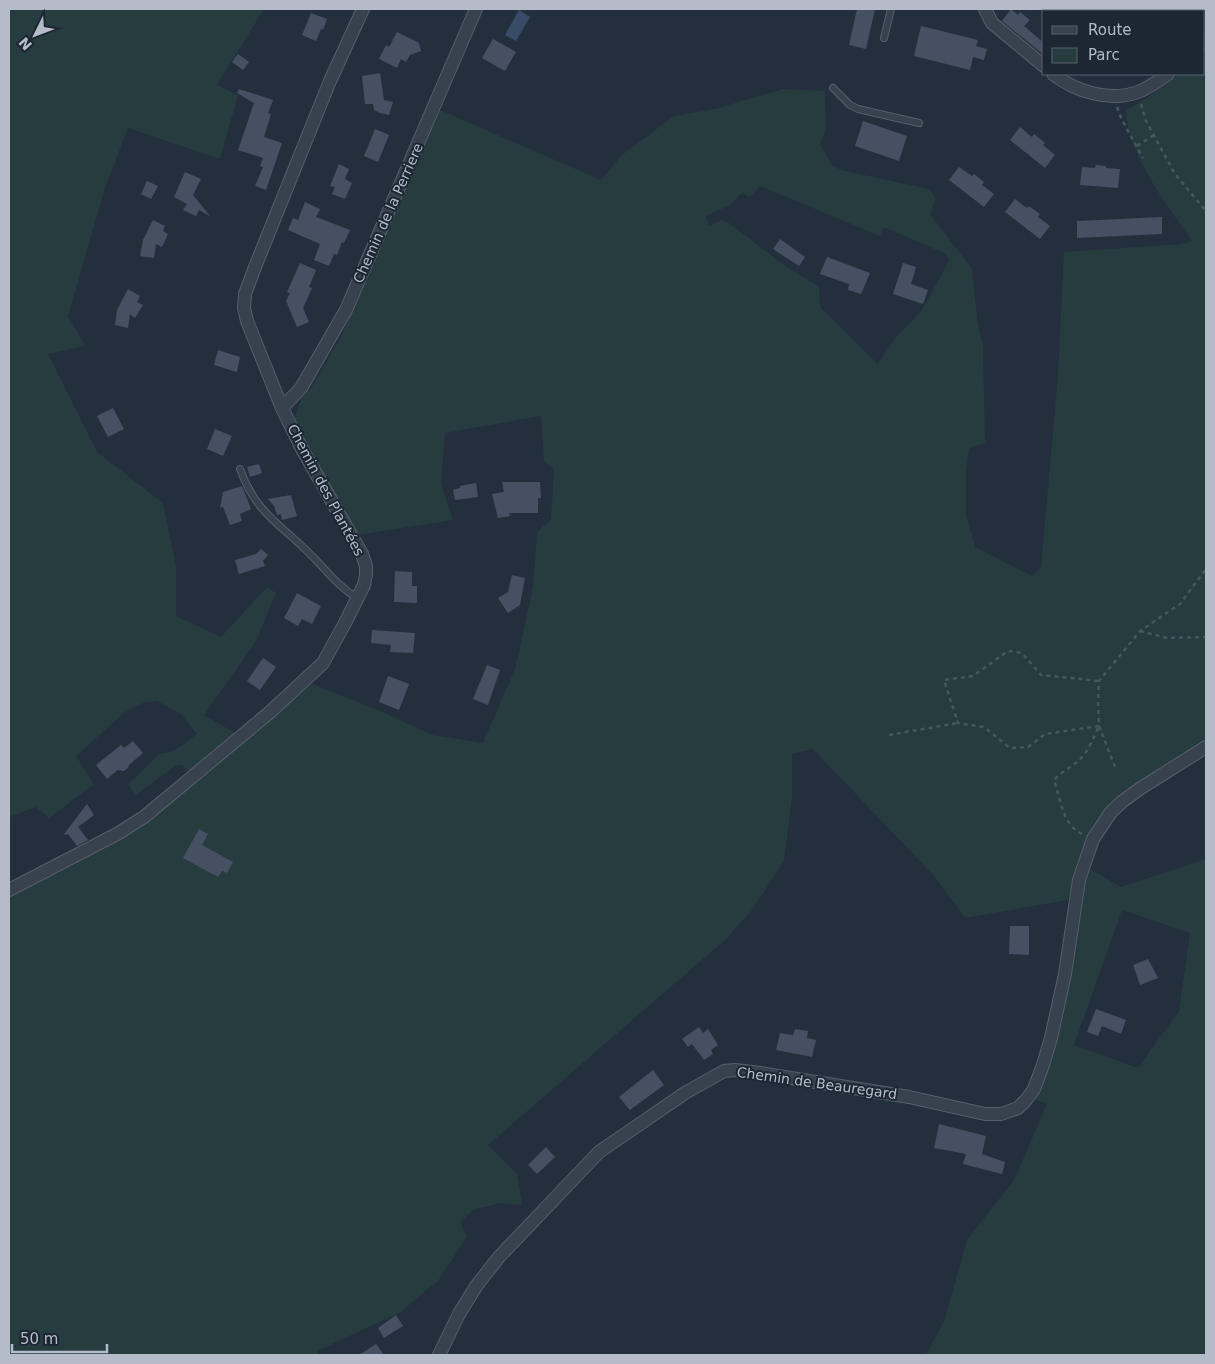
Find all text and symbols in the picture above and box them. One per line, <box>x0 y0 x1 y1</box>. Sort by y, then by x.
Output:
north arrow <box>10 10 60 60</box>
legend <box>1042 10 1205 75</box>
text: Route <box>1088 21 1132 39</box>
text: N <box>15 34 35 53</box>
text: Parc <box>1088 46 1120 64</box>
street label: Chemin de la Perriere <box>350 141 426 285</box>
street label: Chemin des Plantées <box>284 421 368 559</box>
street label: Chemin de Beauregard <box>736 1064 898 1102</box>
scale bar <box>12 1322 108 1354</box>
text: 50 m <box>20 1330 58 1348</box>

